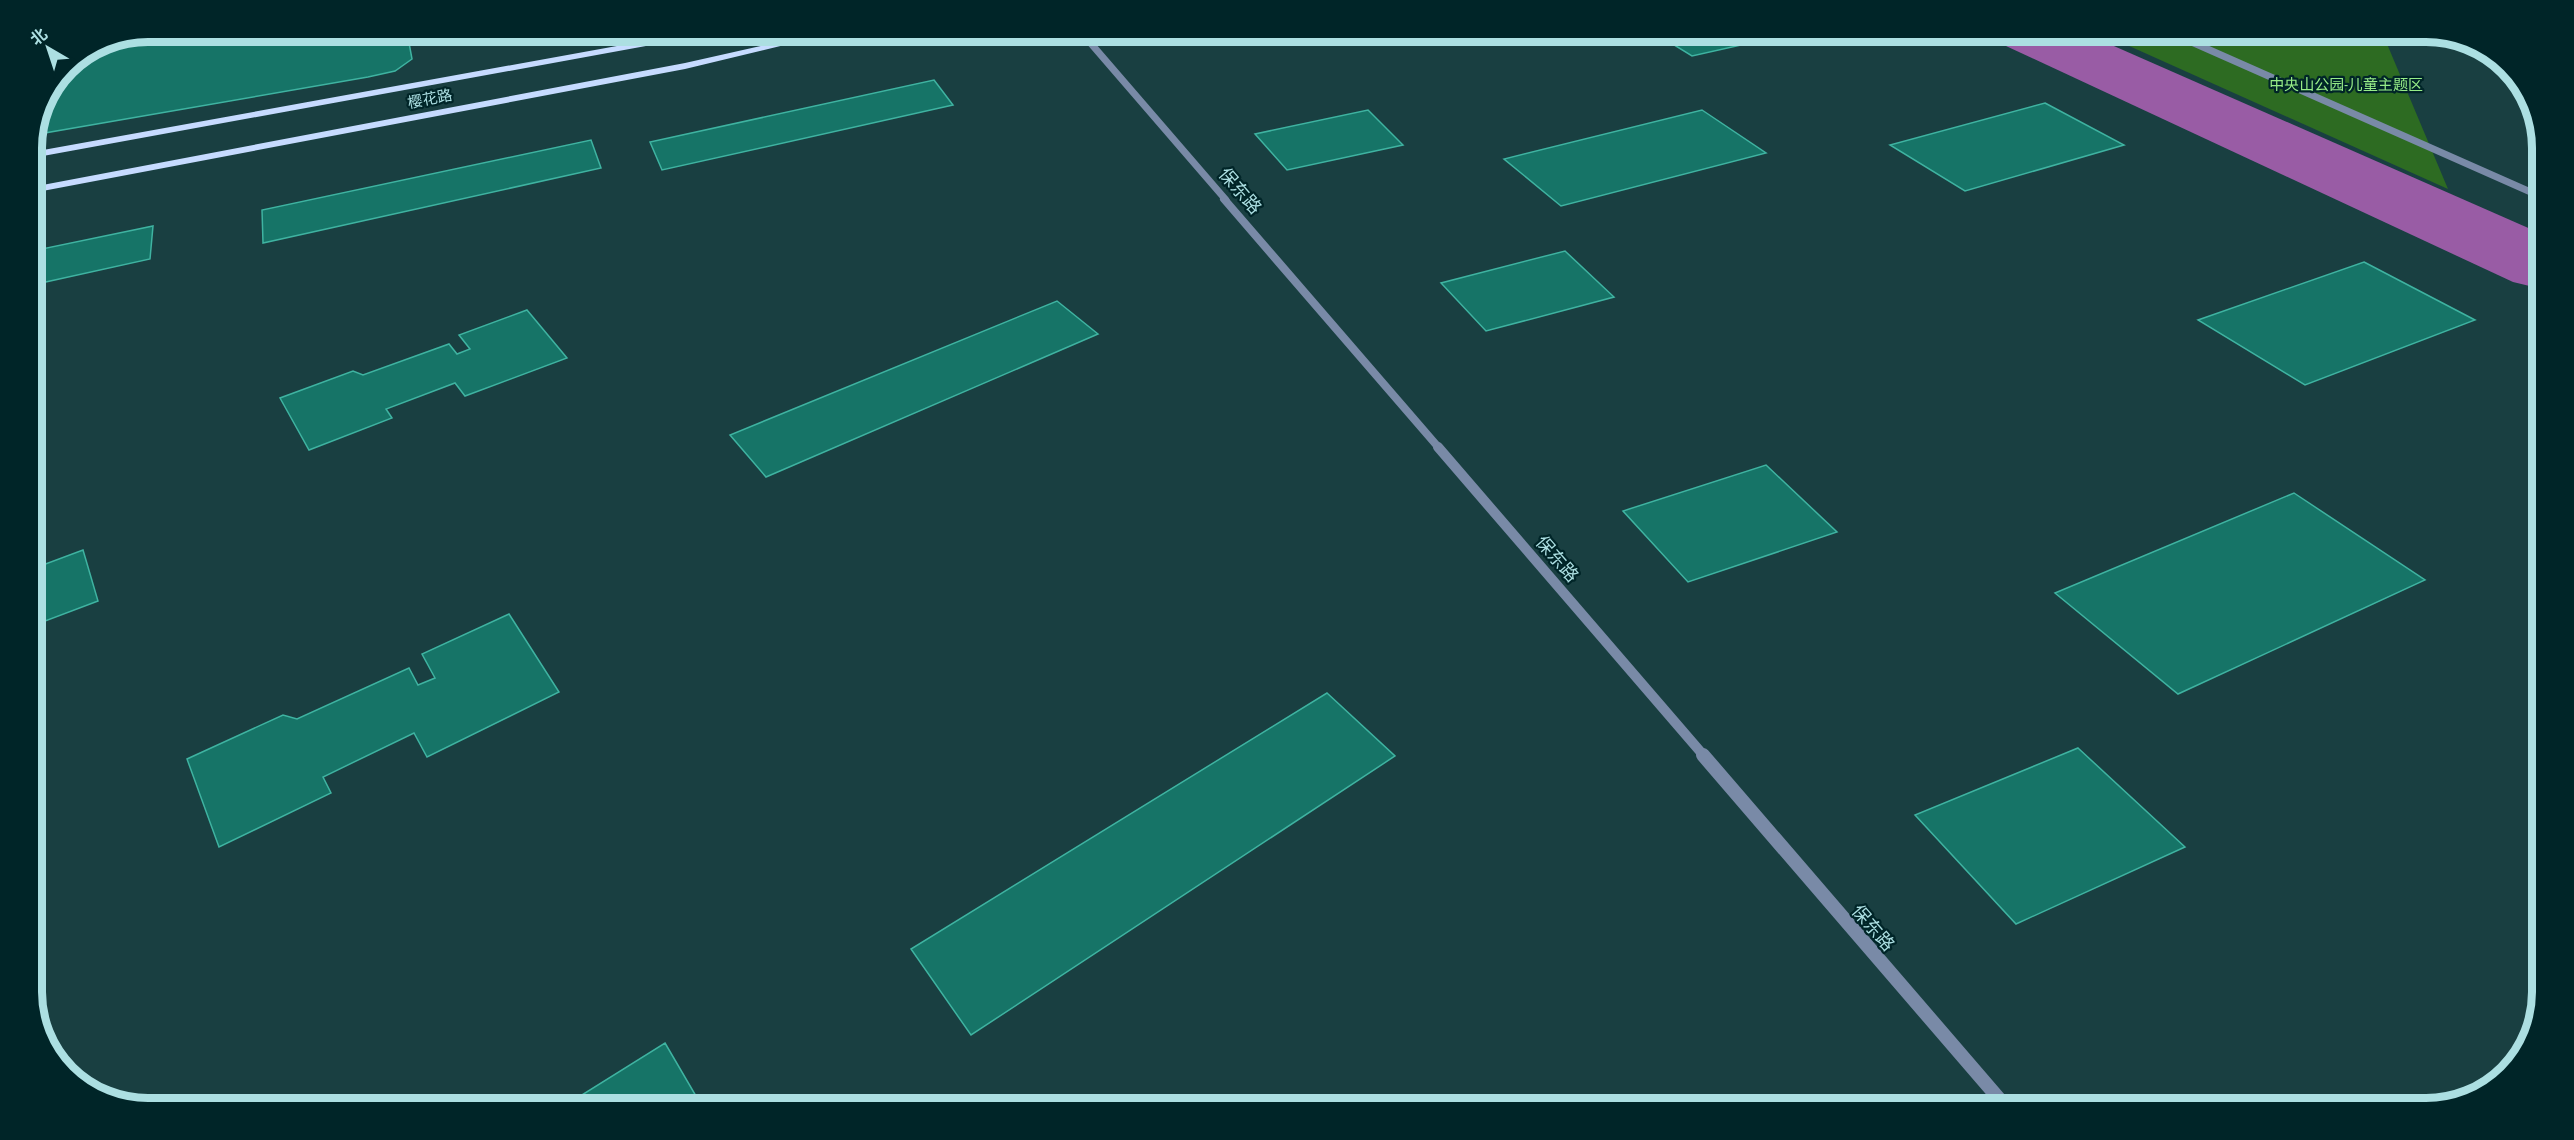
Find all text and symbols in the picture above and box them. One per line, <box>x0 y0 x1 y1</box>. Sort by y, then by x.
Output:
north arrow <box>18 18 78 78</box>
text: 北 <box>27 24 51 49</box>
park label: 中央山公园-儿童主题区 <box>2269 76 2423 94</box>
street label: 樱花路 <box>406 86 454 112</box>
street label: 保东路 <box>1215 163 1266 218</box>
street label: 保东路 <box>1532 531 1583 586</box>
street label: 保东路 <box>1848 900 1899 955</box>

